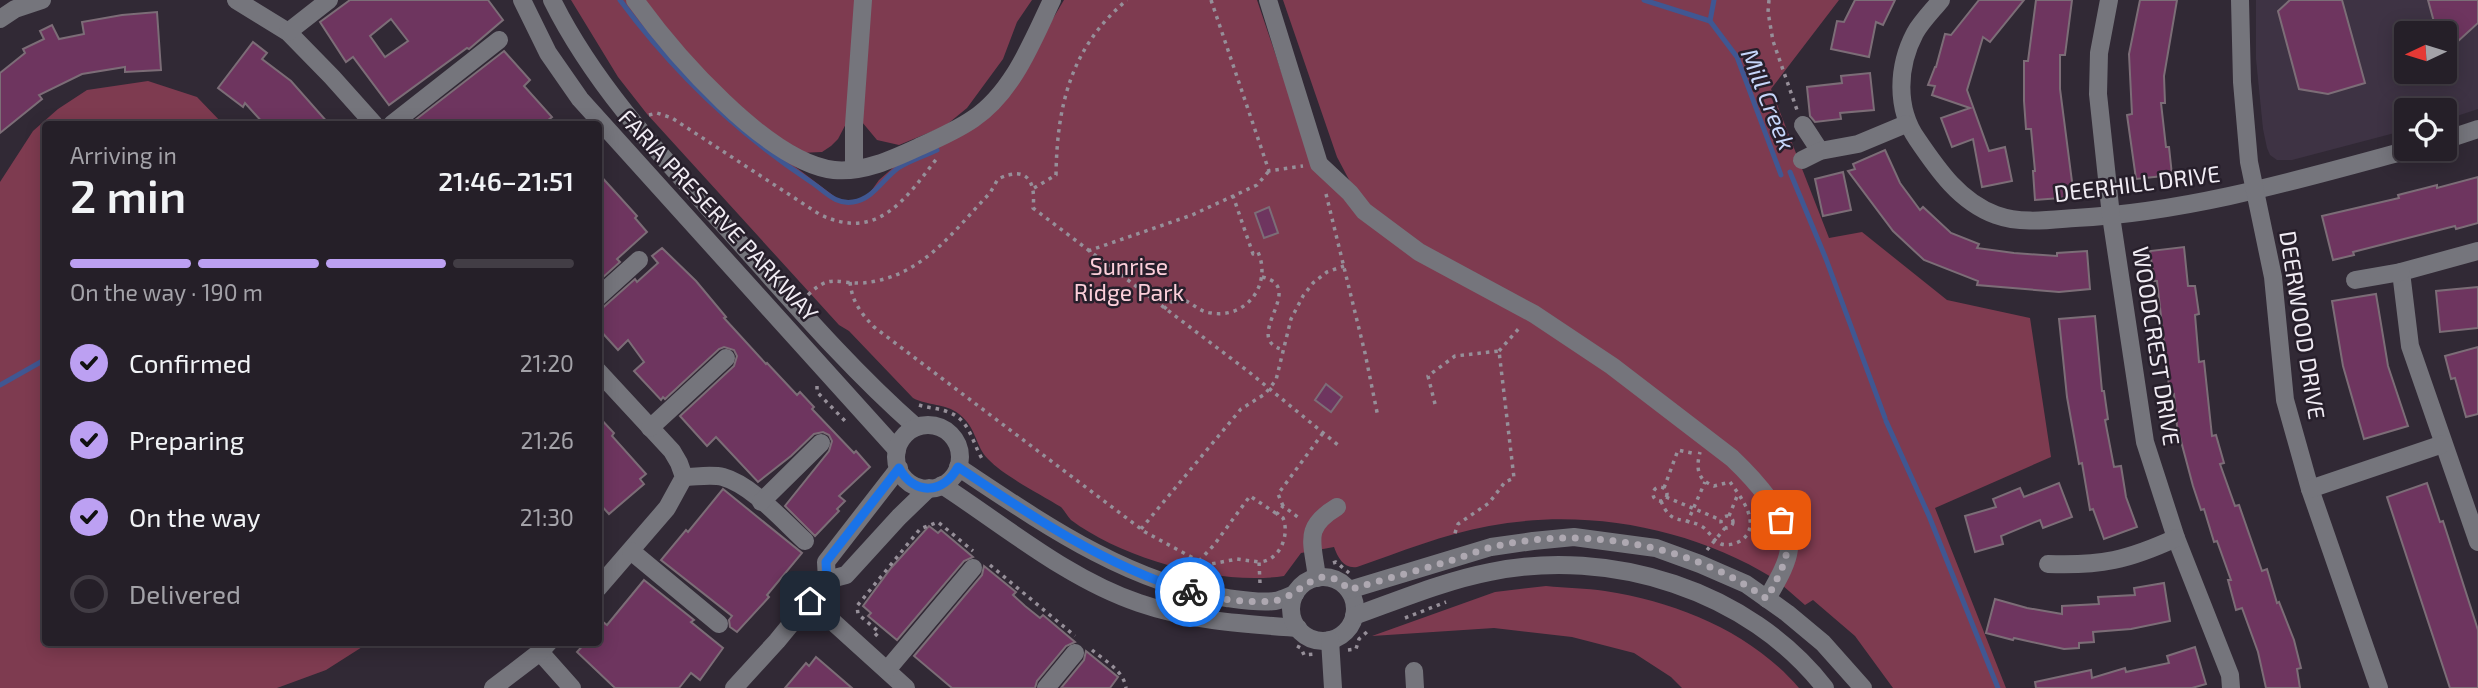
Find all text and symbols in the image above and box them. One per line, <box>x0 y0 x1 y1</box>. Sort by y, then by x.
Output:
north arrow <box>2394 21 2457 84</box>
map controls <box>2394 21 2457 161</box>
water label: Mill Creek <box>1736 44 1802 154</box>
button: locate <box>2394 98 2457 161</box>
street label: FARIA PRESERVE PARKWAY <box>613 103 825 327</box>
text: Arriving in <box>70 141 177 169</box>
street label: DEERHILL DRIVE <box>2052 159 2222 207</box>
text: 21:46–21:51 <box>438 165 574 196</box>
text: 2 min <box>70 167 186 222</box>
street label: DEERWOOD DRIVE <box>2274 229 2332 421</box>
street label: WOODCREST DRIVE <box>2127 244 2187 448</box>
park label: Sunrise Ridge Park <box>1074 252 1184 306</box>
text: On the way · 190 m <box>70 278 263 306</box>
icon: check <box>70 344 108 382</box>
text: Confirmed <box>129 347 252 378</box>
text: 21:20 <box>520 349 574 377</box>
icon: check <box>70 421 108 459</box>
text: Preparing <box>129 424 244 455</box>
text: 21:26 <box>520 426 574 454</box>
pin <box>1751 490 1811 550</box>
icon: check <box>70 498 108 536</box>
text: On the way <box>129 501 260 532</box>
icon: bag <box>1762 501 1800 539</box>
text: 21:30 <box>520 503 574 531</box>
courier <box>1155 557 1225 627</box>
pin <box>780 571 840 631</box>
icon: bike <box>1171 573 1209 611</box>
text: Delivered <box>129 578 241 609</box>
icon: home <box>791 582 829 620</box>

